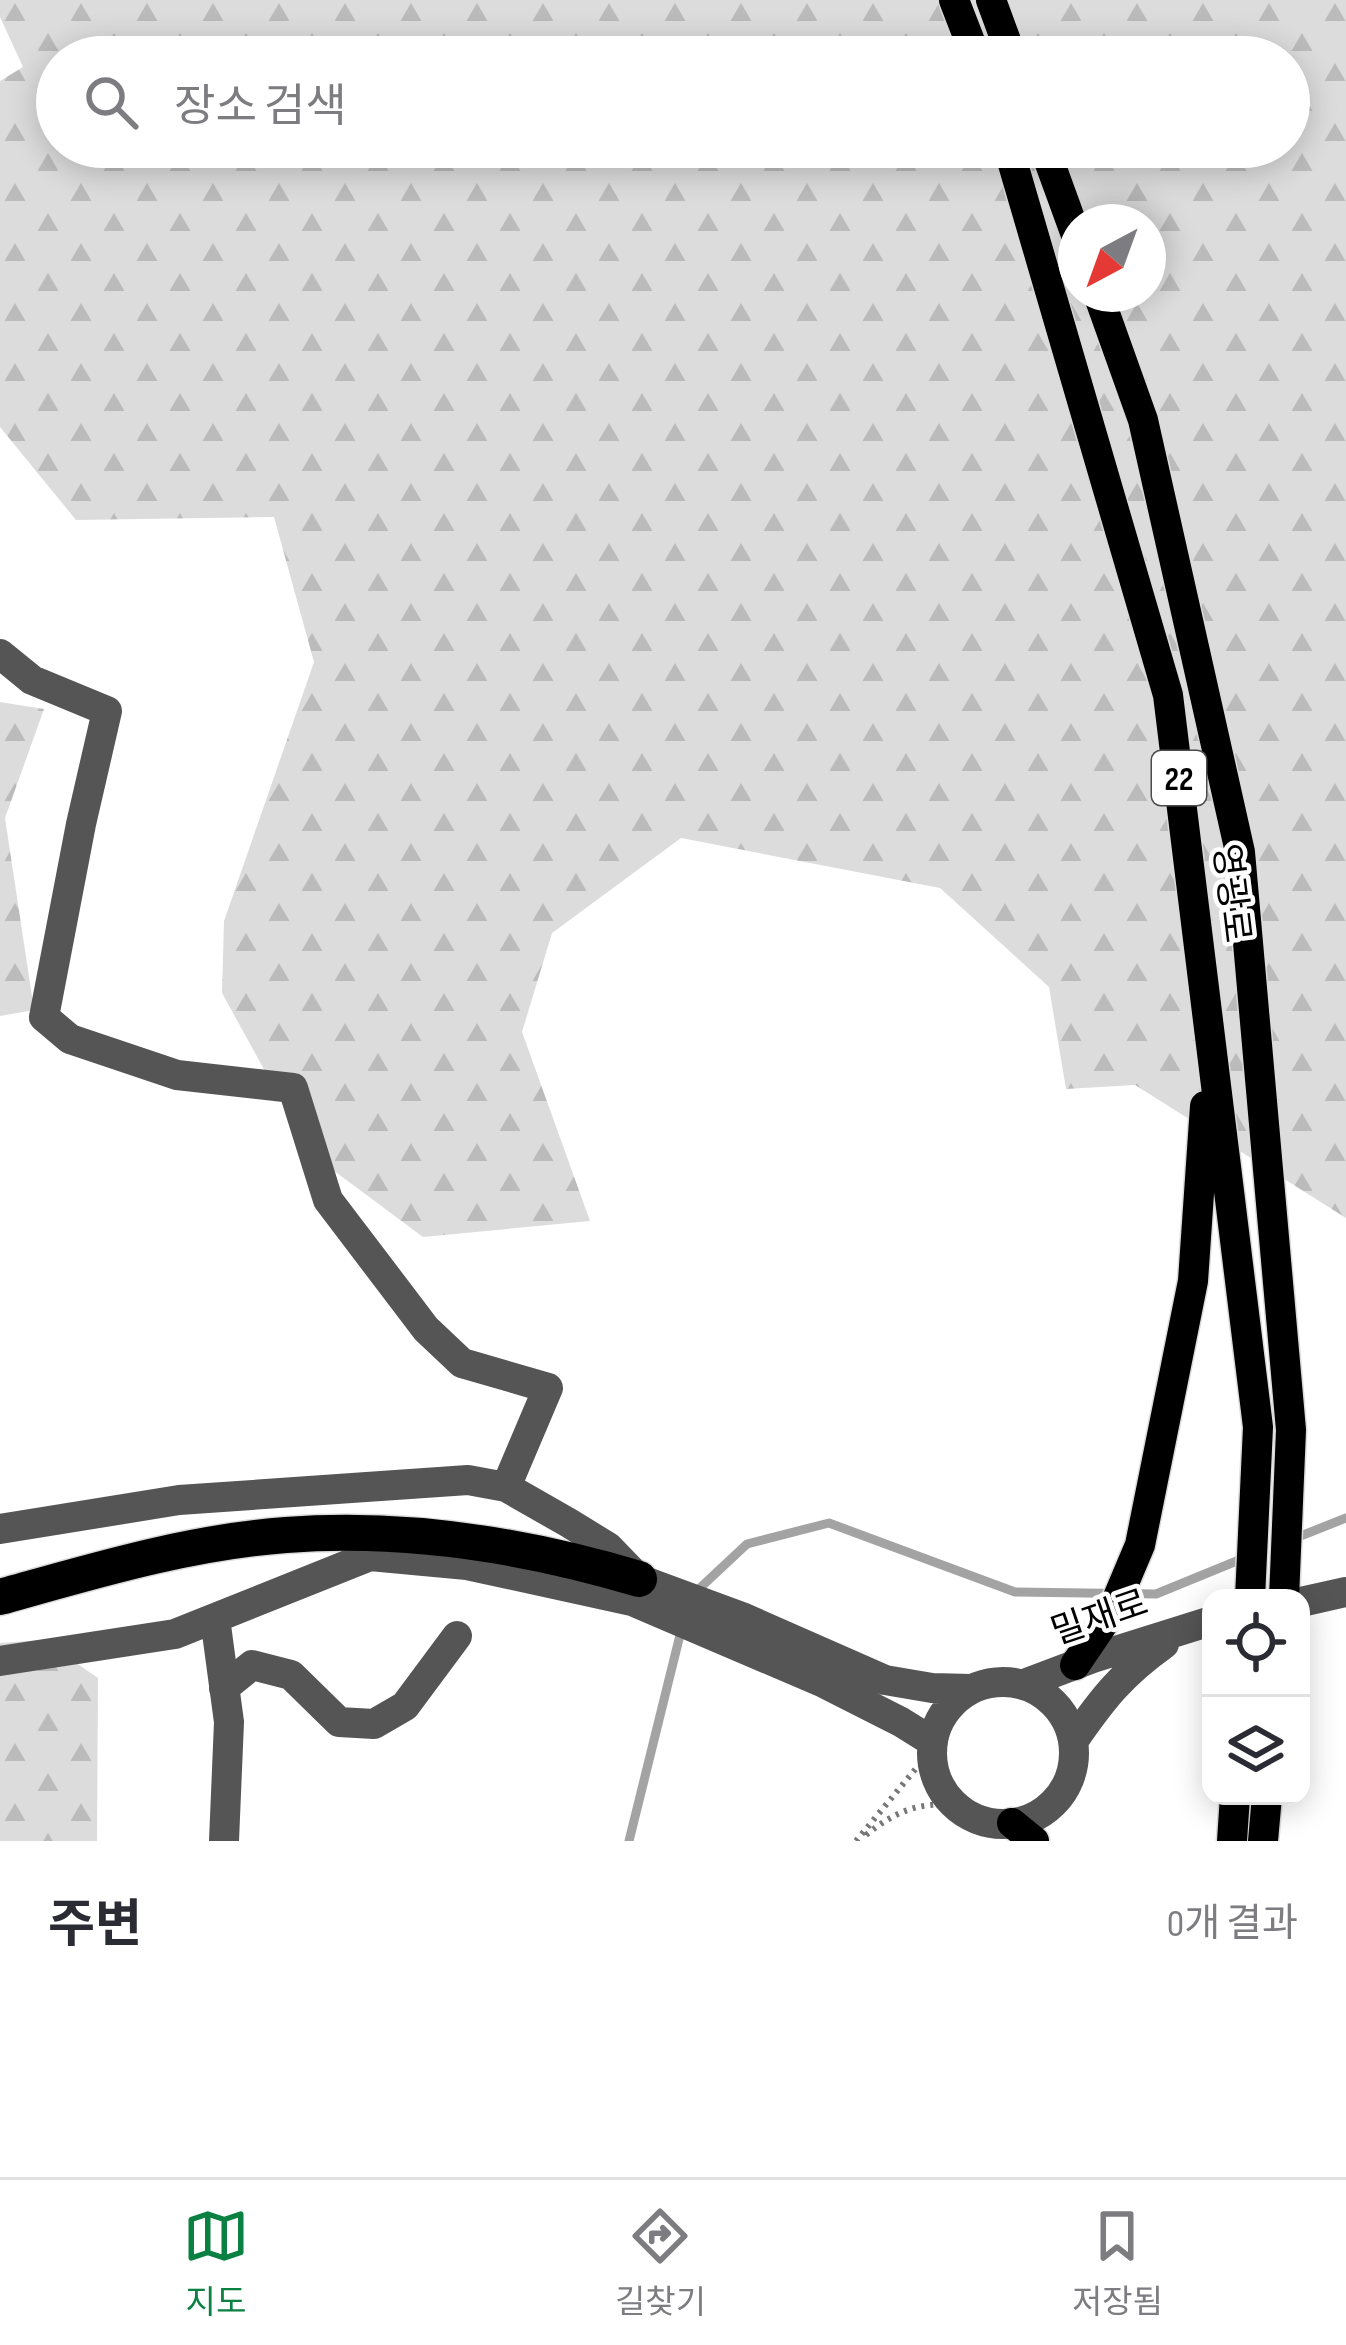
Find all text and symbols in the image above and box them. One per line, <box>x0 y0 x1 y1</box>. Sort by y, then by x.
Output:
search box <box>36 36 1310 168</box>
icon: search <box>78 69 144 135</box>
text: 장소 검색 <box>174 80 347 135</box>
north arrow <box>1058 204 1166 312</box>
road number: 22 <box>1152 751 1206 805</box>
street label: 영광로 <box>1203 841 1258 945</box>
street label: 밀재로 <box>1046 1582 1154 1655</box>
map controls <box>1202 1589 1310 1805</box>
button: locate <box>1202 1589 1310 1697</box>
button: layers <box>1202 1697 1310 1805</box>
text: 주변 <box>48 1895 142 1956</box>
text: 0개 결과 <box>1167 1901 1298 1948</box>
tab: 지도 <box>183 2203 249 2323</box>
tab: 길찾기 <box>615 2203 706 2323</box>
tab: 저장됨 <box>1072 2203 1163 2323</box>

